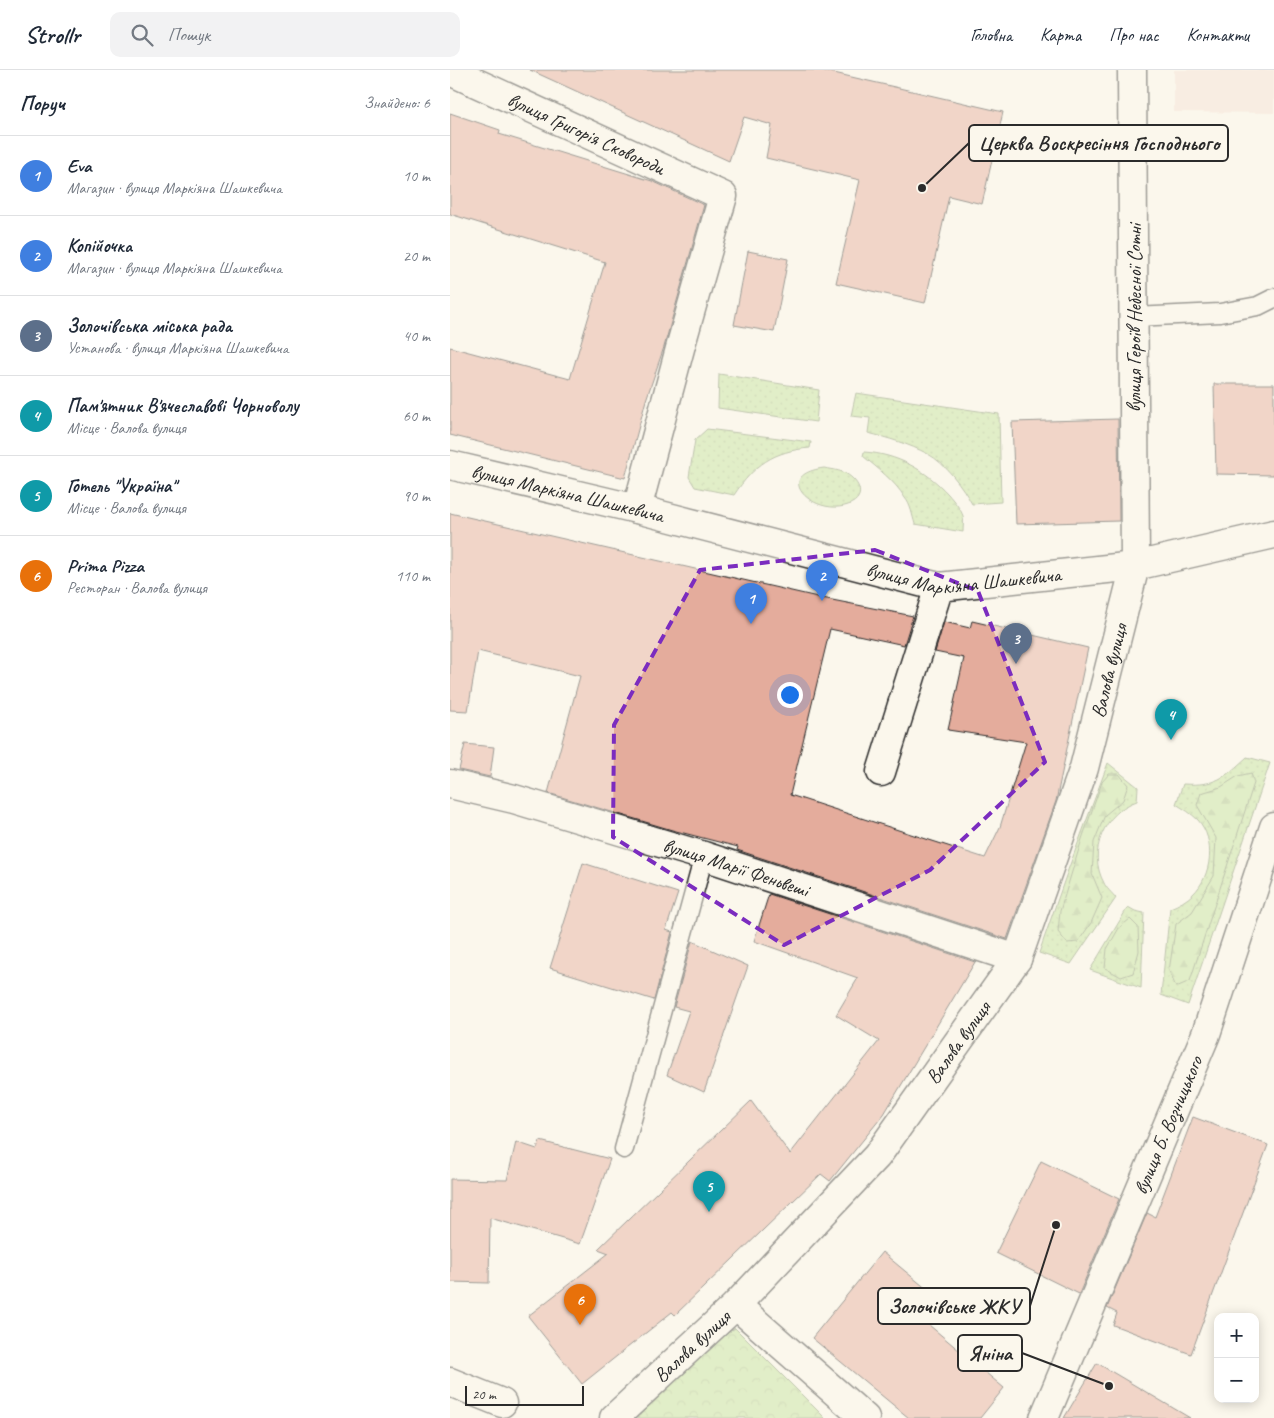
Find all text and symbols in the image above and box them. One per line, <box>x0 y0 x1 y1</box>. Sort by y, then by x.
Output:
search box <box>110 12 460 57</box>
text: Strollr <box>25 20 80 50</box>
icon: search <box>128 21 156 49</box>
text: Пошук <box>168 23 210 47</box>
text: Головна <box>970 24 1012 46</box>
text: Карта <box>1040 24 1081 46</box>
text: Про нас <box>1109 24 1159 46</box>
text: Контакти <box>1187 24 1249 46</box>
street label: вулиця Григорія Сковороди <box>503 87 670 181</box>
text: Поруч <box>20 90 65 116</box>
text: Знайдено: 6 <box>364 93 430 113</box>
callout: Церква Воскресіння Господнього <box>969 125 1228 161</box>
text: Церква Воскресіння Господнього <box>979 130 1222 156</box>
text: Eva <box>67 154 92 178</box>
text: 1 <box>32 166 40 186</box>
text: 10 m <box>403 166 430 186</box>
text: Магазин · вулиця Маркіяна Шашкевича <box>67 178 282 198</box>
street label: вулиця Героїв Небесної Сотні <box>1122 221 1147 412</box>
text: Копійочка <box>67 234 132 258</box>
text: 2 <box>32 246 40 266</box>
text: 20 m <box>403 246 430 266</box>
text: Магазин · вулиця Маркіяна Шашкевича <box>67 258 282 278</box>
text: Золочівська міська рада <box>67 314 232 338</box>
text: 3 <box>32 326 40 346</box>
text: 40 m <box>403 326 430 346</box>
text: Установа · вулиця Маркіяна Шашкевича <box>67 338 288 358</box>
text: Пам'ятник В'ячеславові Чорноволу <box>67 394 298 418</box>
text: 4 <box>32 406 40 426</box>
text: 60 m <box>403 406 430 426</box>
text: Місце · Валова вулиця <box>67 418 186 438</box>
street label: вулиця Маркіяна Шашкевича <box>469 458 668 529</box>
text: Готель "Україна" <box>67 474 176 498</box>
text: 5 <box>33 486 39 506</box>
text: 90 m <box>403 486 430 506</box>
text: Місце · Валова вулиця <box>67 498 186 518</box>
text: Prima Pizza <box>67 554 144 578</box>
street label: вулиця Маркіяна Шашкевича <box>864 557 1064 601</box>
pin: 2 <box>806 560 838 601</box>
text: 6 <box>32 566 40 586</box>
text: 110 m <box>396 566 430 586</box>
text: Ресторан · Валова вулиця <box>67 578 207 598</box>
pin: 1 <box>735 583 767 624</box>
street label: Валова вулиця <box>1085 619 1133 720</box>
pin: 3 <box>1000 623 1032 664</box>
your location <box>777 682 803 708</box>
pin: 4 <box>1155 699 1187 740</box>
street label: вулиця Марії Феньвеші <box>660 832 814 903</box>
street label: Валова вулиця <box>920 995 997 1089</box>
street label: вулиця Б. Возницького <box>1128 1052 1209 1198</box>
pin: 5 <box>693 1171 725 1212</box>
pin: 6 <box>564 1284 596 1325</box>
callout: Золочівське ЖКУ <box>878 1288 1030 1324</box>
text: Золочівське ЖКУ <box>888 1293 1023 1319</box>
street label: Валова вулиця <box>649 1303 737 1388</box>
map controls <box>1214 1313 1259 1403</box>
button: + <box>1214 1313 1259 1358</box>
callout: Яніна <box>958 1335 1022 1371</box>
text: Яніна <box>968 1340 1014 1366</box>
button: − <box>1214 1358 1259 1403</box>
scale bar <box>465 1383 584 1406</box>
text: 20 m <box>472 1386 496 1403</box>

